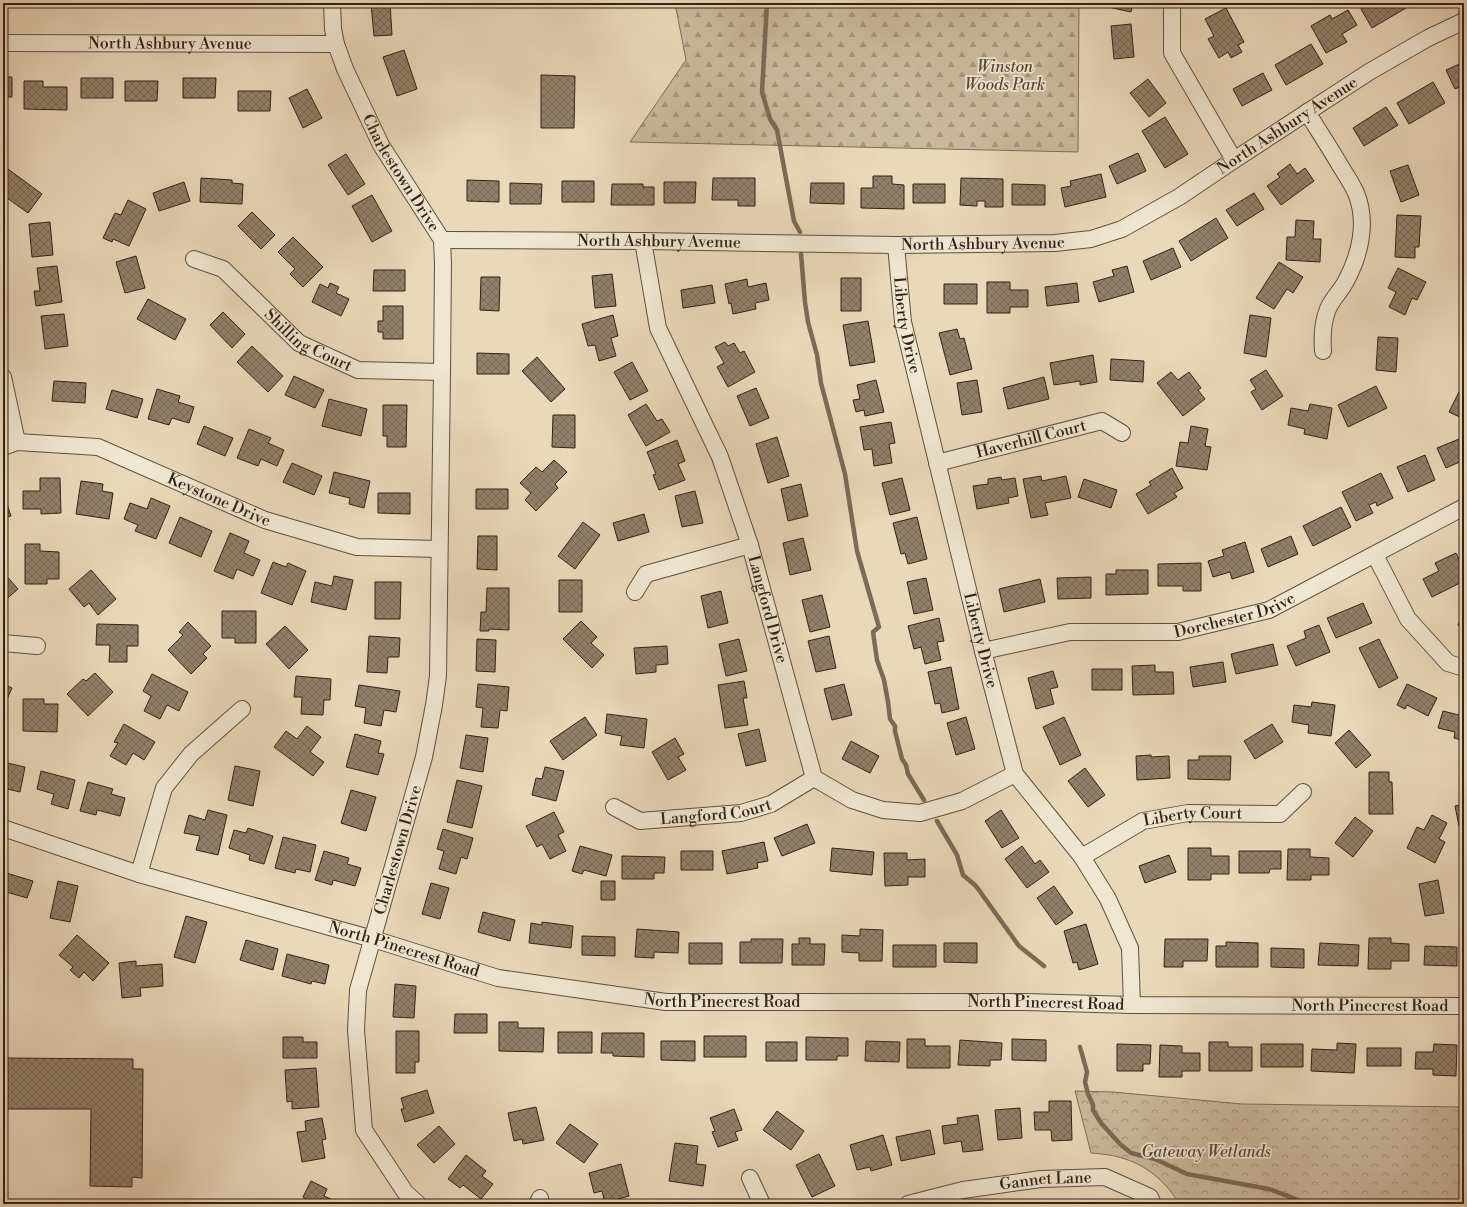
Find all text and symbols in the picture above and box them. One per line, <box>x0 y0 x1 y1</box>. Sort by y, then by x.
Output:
street label: North Ashbury Avenue <box>88 33 252 54</box>
park label: Winston Woods Park <box>965 57 1045 95</box>
street label: North Ashbury Avenue <box>1213 72 1361 179</box>
street label: Charlestown Drive <box>358 111 444 235</box>
street label: North Ashbury Avenue <box>577 231 741 253</box>
street label: North Ashbury Avenue <box>901 232 1066 255</box>
street label: Liberty Drive <box>889 276 925 376</box>
street label: Shilling Court <box>260 305 356 376</box>
street label: Haverhill Court <box>974 415 1089 463</box>
street label: Keystone Drive <box>164 469 273 531</box>
street label: Langford Drive <box>743 553 792 665</box>
street label: Dorchester Drive <box>1172 588 1299 643</box>
street label: Liberty Drive <box>959 590 1002 690</box>
street label: Charlestown Drive <box>370 783 426 917</box>
street label: Langford Court <box>659 794 774 829</box>
street label: Liberty Court <box>1142 803 1243 831</box>
street label: North Pinecrest Road <box>326 917 482 982</box>
street label: North Pinecrest Road <box>642 989 800 1012</box>
street label: North Pinecrest Road <box>967 992 1125 1015</box>
street label: North Pinecrest Road <box>1291 995 1448 1016</box>
park label: Gateway Wetlands <box>1141 1142 1271 1162</box>
street label: Gannet Lane <box>998 1167 1092 1195</box>

